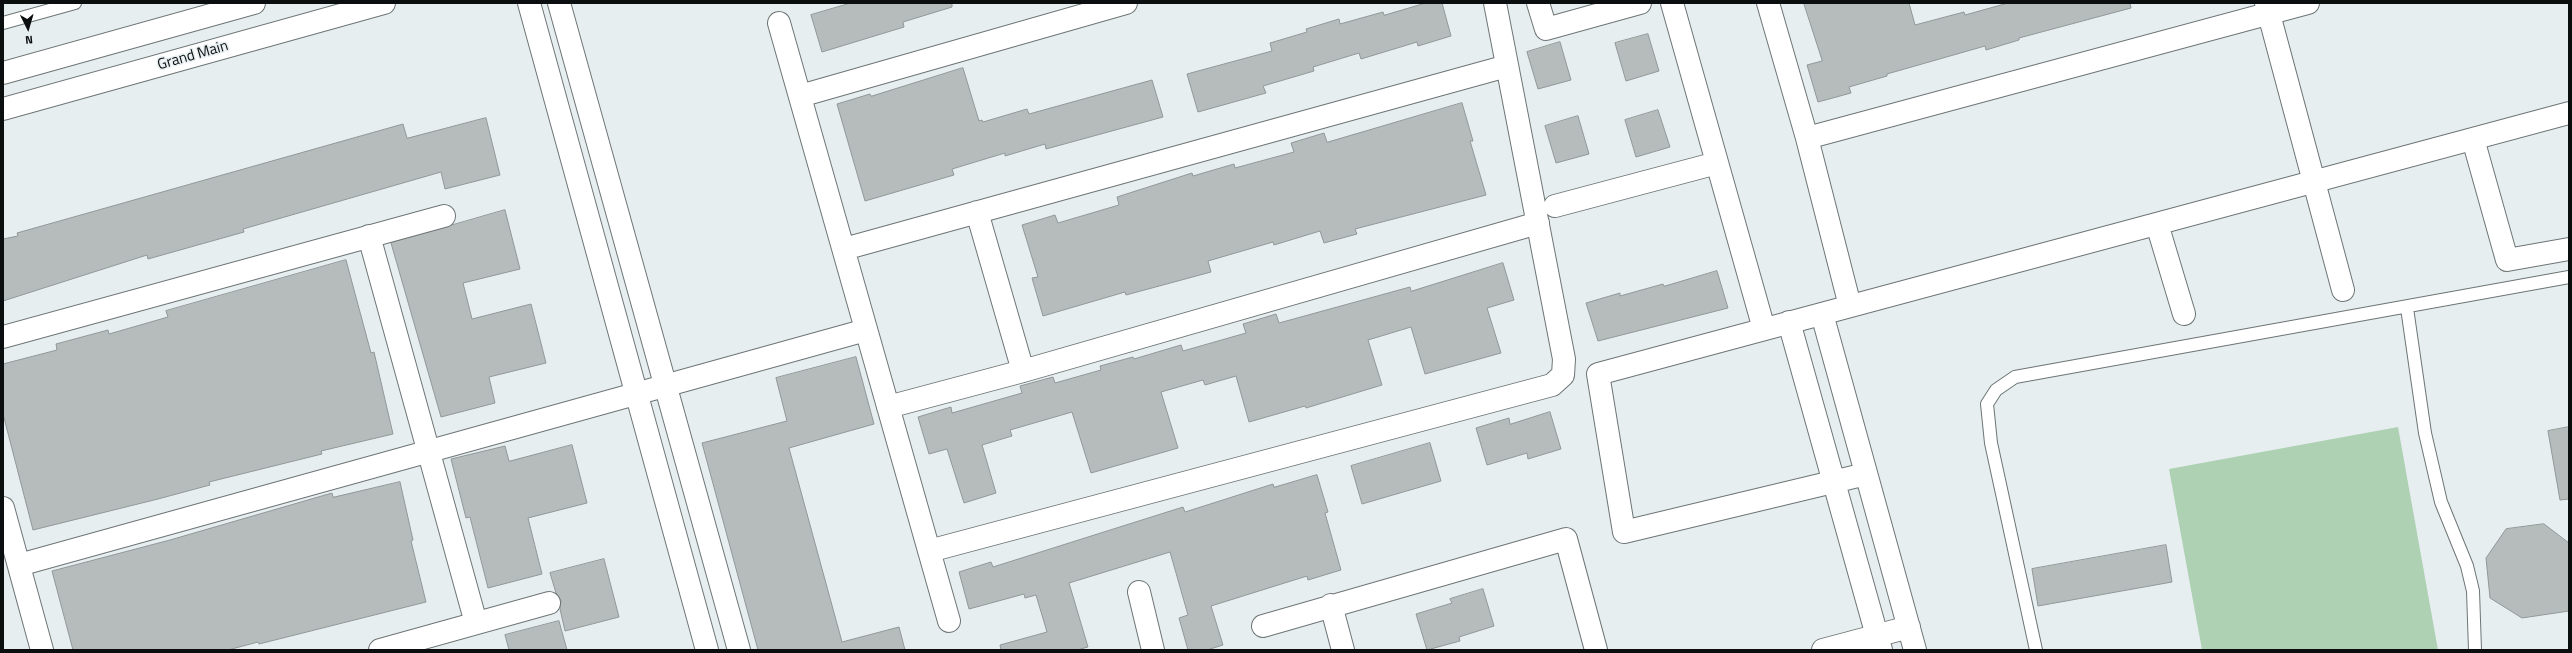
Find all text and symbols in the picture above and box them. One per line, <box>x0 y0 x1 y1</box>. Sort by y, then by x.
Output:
north arrow <box>8 8 48 48</box>
text: N <box>25 32 34 48</box>
street label: Grand Main <box>156 37 230 75</box>

